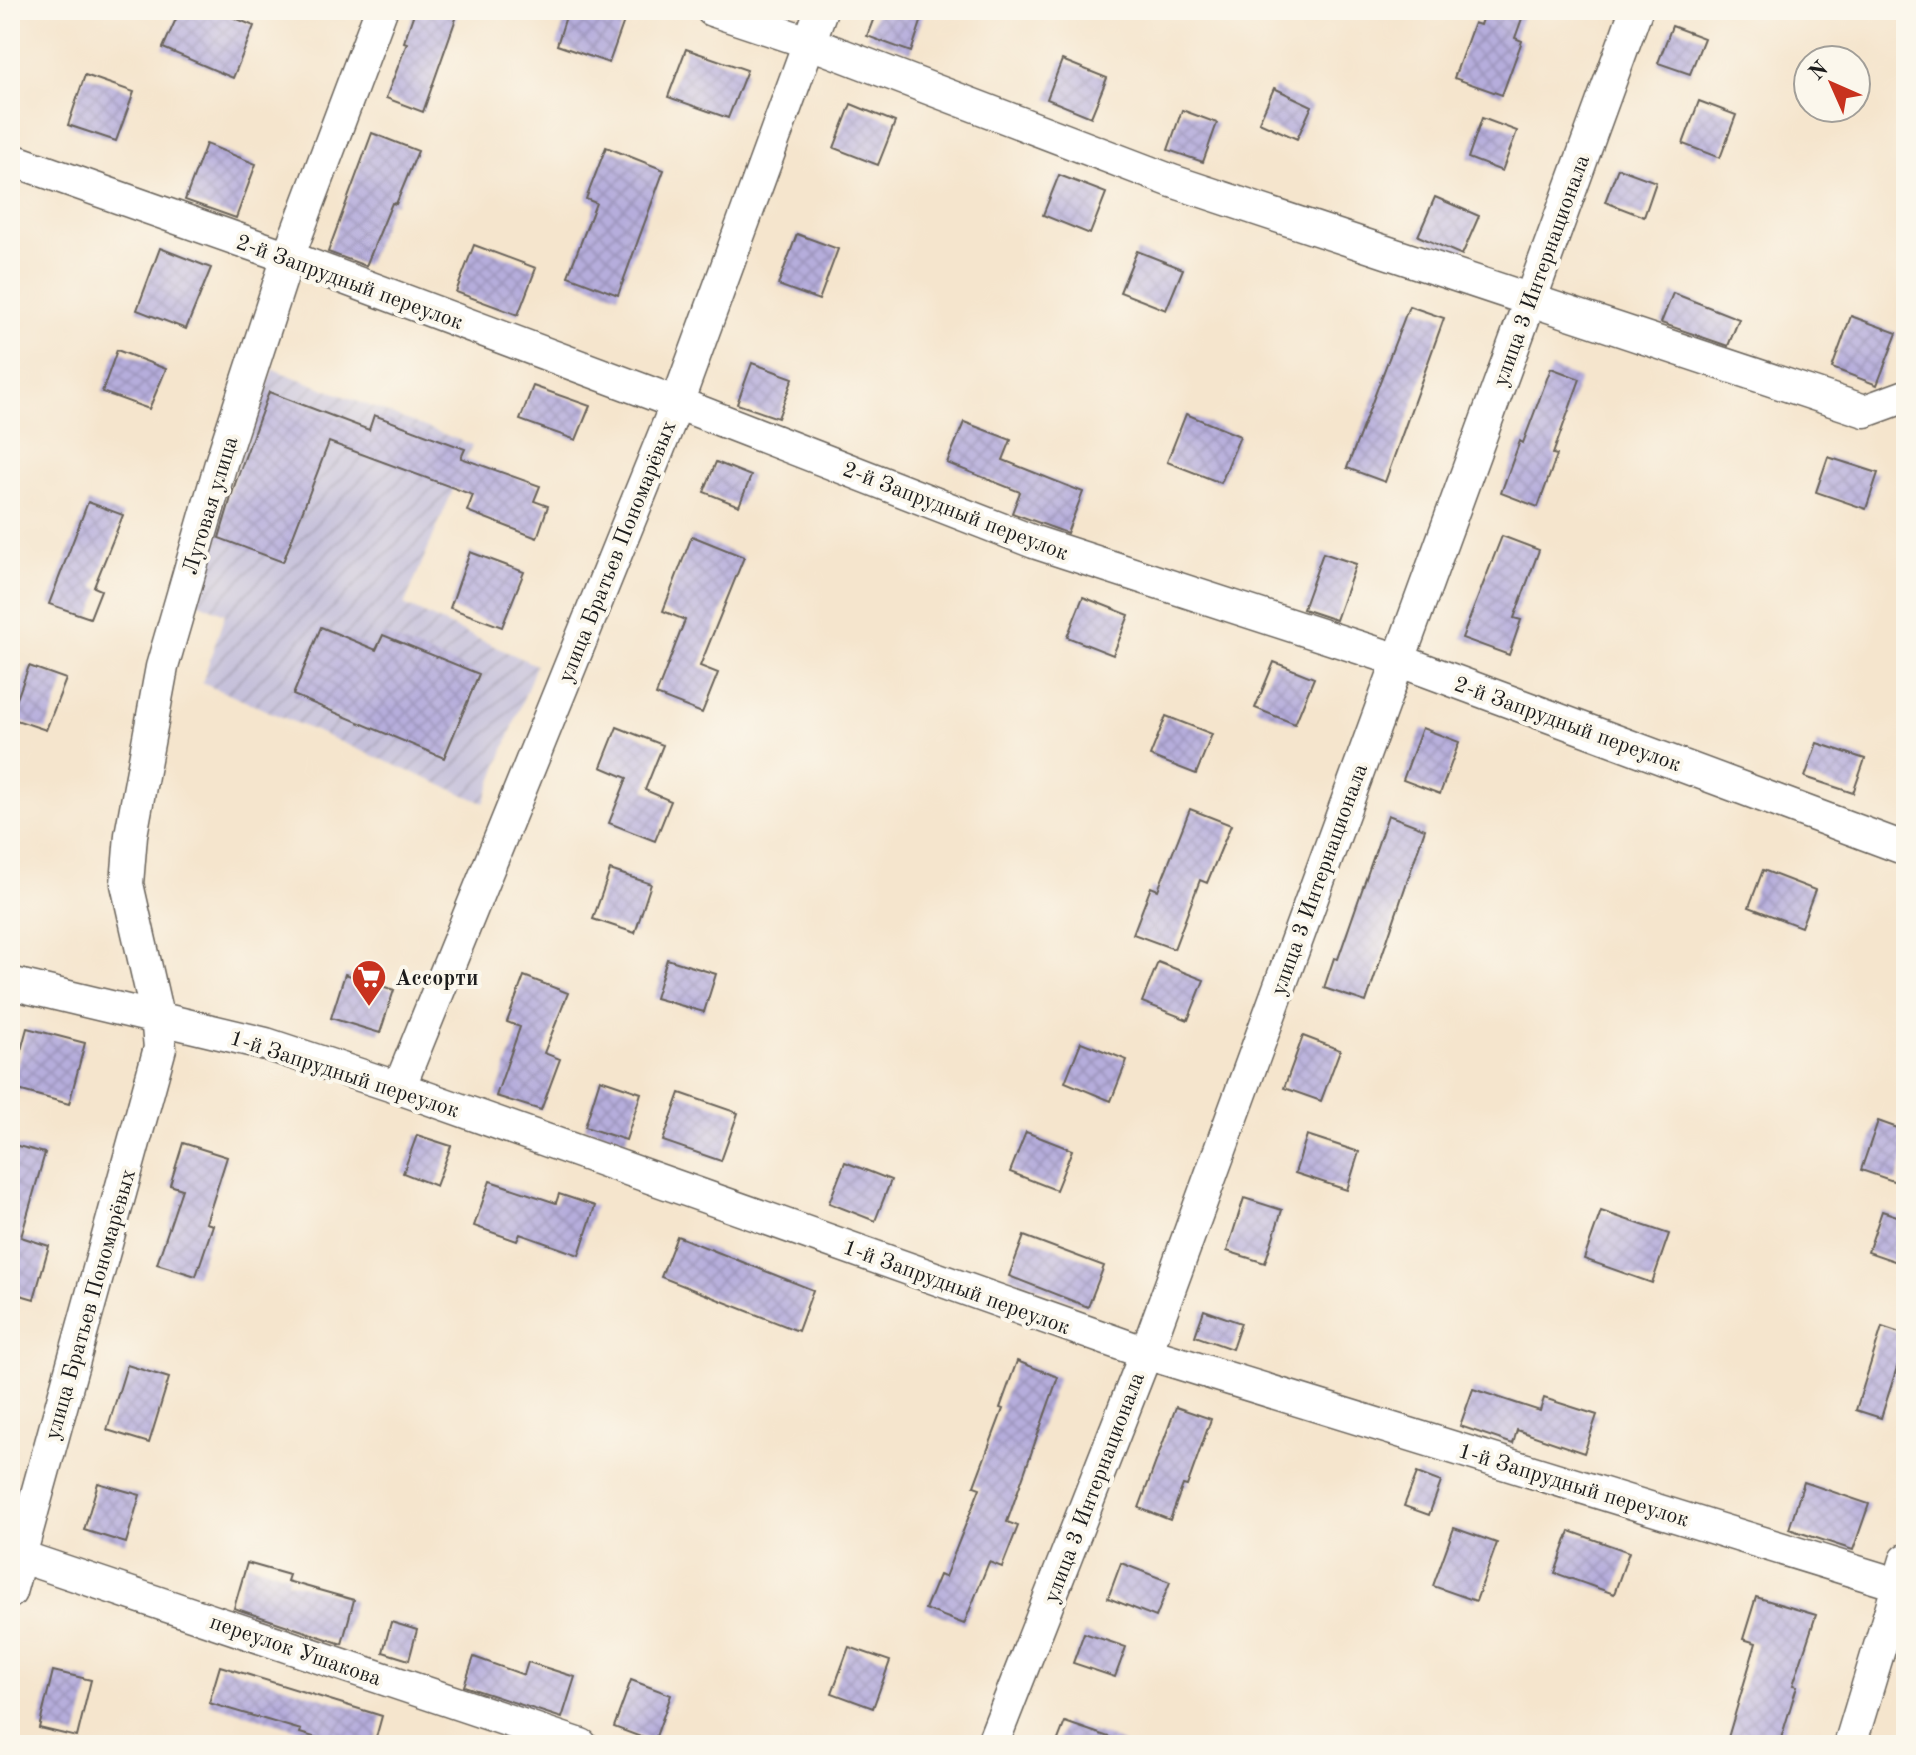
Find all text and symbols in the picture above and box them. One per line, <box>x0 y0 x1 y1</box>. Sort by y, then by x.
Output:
north arrow <box>1792 44 1872 124</box>
text: N <box>1806 57 1833 85</box>
street label: улица 3 Интернационала <box>1490 152 1594 389</box>
street label: 2-й Запрудный переулок <box>233 232 466 334</box>
street label: улица Братьев Пономарёвых <box>555 418 681 686</box>
street label: Луговая улица <box>179 434 242 577</box>
street label: 2-й Запрудный переулок <box>839 459 1071 565</box>
street label: 2-й Запрудный переулок <box>1451 674 1684 776</box>
street label: улица 3 Интернационала <box>1268 761 1372 998</box>
supermarket icon: Ассорти <box>350 958 388 1008</box>
place label: Ассорти <box>395 968 478 990</box>
street label: 1-й Запрудный переулок <box>227 1027 462 1122</box>
street label: улица Братьев Пономарёвых <box>42 1167 140 1442</box>
street label: 1-й Запрудный переулок <box>840 1237 1073 1339</box>
street label: улица 3 Интернационала <box>1041 1369 1149 1606</box>
street label: 1-й Запрудный переулок <box>1456 1440 1691 1531</box>
street label: переулок Ушакова <box>207 1611 384 1691</box>

